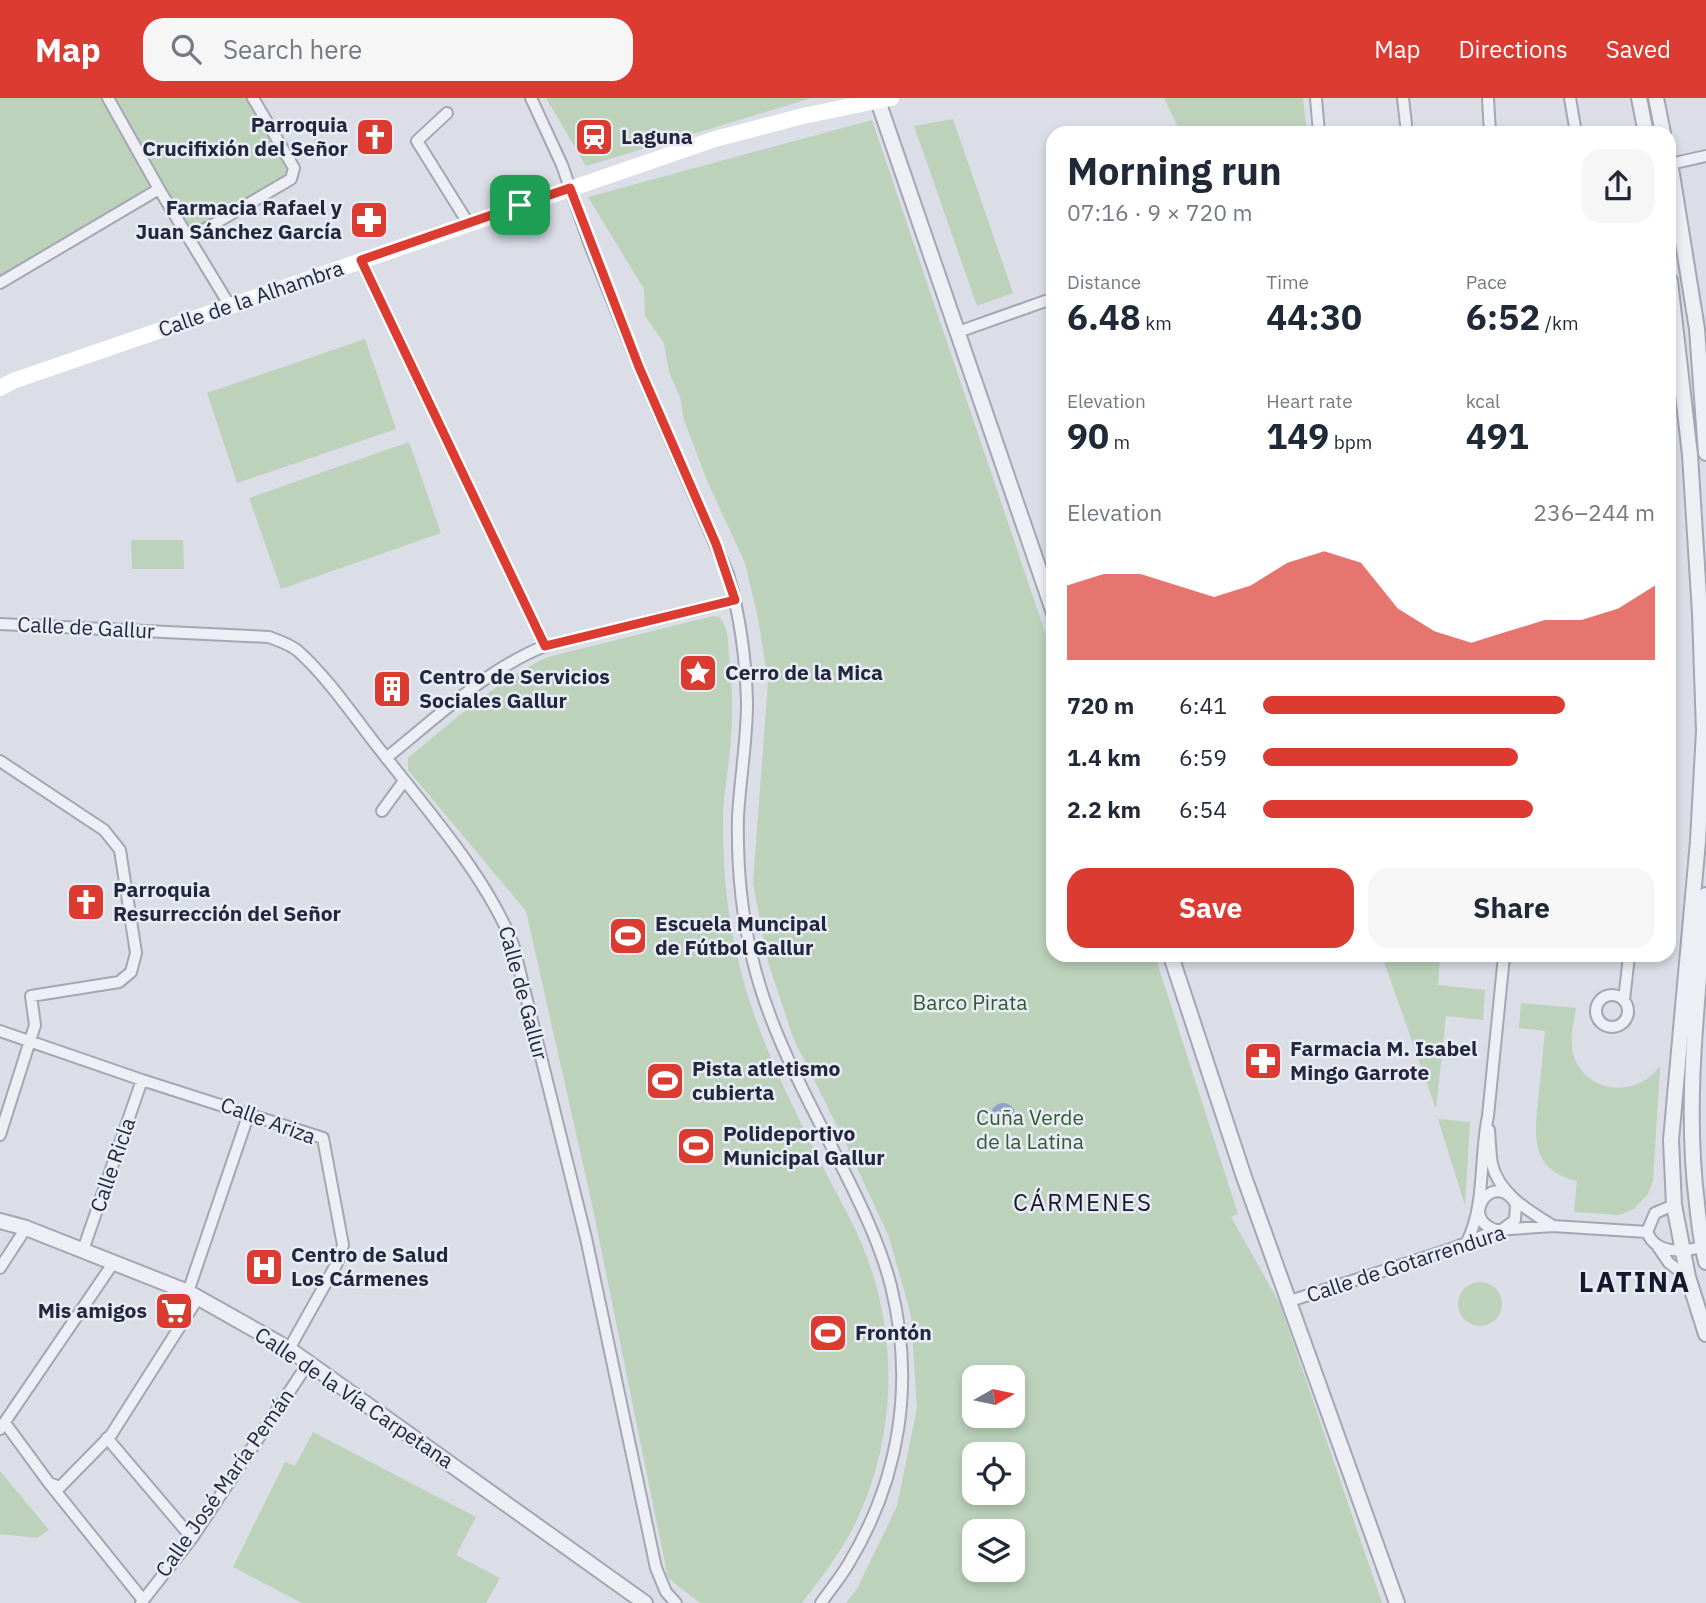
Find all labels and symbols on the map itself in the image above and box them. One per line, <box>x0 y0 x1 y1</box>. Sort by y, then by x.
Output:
place label: Parroquia Crucifixión del Señor <box>142 110 349 162</box>
church icon: Parroquia Crucifixión del Señor <box>354 116 396 158</box>
station icon: Laguna <box>573 116 615 158</box>
place label: Laguna <box>621 122 693 150</box>
pin <box>490 175 550 235</box>
place label: Farmacia Rafael y Juan Sánchez García <box>136 193 343 245</box>
pharmacy icon: Farmacia Rafael y Juan Sánchez García <box>348 199 390 241</box>
street label: Calle de la Alhambra <box>154 253 347 343</box>
street label: Calle de Gallur <box>17 609 156 645</box>
place icon: Cerro de la Mica <box>677 652 719 694</box>
place label: Cerro de la Mica <box>725 658 883 686</box>
place label: Centro de Servicios Sociales Gallur <box>419 662 610 714</box>
building icon: Centro de Servicios Sociales Gallur <box>371 668 413 710</box>
place label: Parroquia Resurrección del Señor <box>113 875 341 927</box>
church icon: Parroquia Resurrección del Señor <box>65 881 107 923</box>
place label: Escuela Muncipal de Fútbol Gallur <box>655 909 827 961</box>
sports icon: Escuela Muncipal de Fútbol Gallur <box>607 915 649 957</box>
street label: Calle de Gallur <box>493 923 555 1063</box>
park label: Barco Pirata <box>912 988 1028 1016</box>
place label: Farmacia M. Isabel Mingo Garrote <box>1290 1034 1477 1086</box>
pharmacy icon: Farmacia M. Isabel Mingo Garrote <box>1242 1040 1284 1082</box>
place label: Pista atletismo cubierta <box>692 1054 841 1106</box>
sports icon: Pista atletismo cubierta <box>644 1060 686 1102</box>
street label: Calle Ariza <box>217 1090 320 1150</box>
park label: Cuña Verde de la Latina <box>976 1103 1084 1155</box>
street label: Calle Ricla <box>83 1114 141 1216</box>
place label: Polideportivo Municipal Gallur <box>723 1119 885 1171</box>
sports icon: Polideportivo Municipal Gallur <box>675 1125 717 1167</box>
district label: CÁRMENES <box>1013 1186 1153 1218</box>
street label: Calle de Gotarrendura <box>1303 1218 1509 1308</box>
place label: Centro de Salud Los Cármenes <box>291 1240 448 1292</box>
hospital icon: Centro de Salud Los Cármenes <box>243 1246 285 1288</box>
district label: LATINA <box>1579 1263 1691 1300</box>
supermarket icon: Mis amigos <box>153 1290 195 1332</box>
place label: Mis amigos <box>38 1296 147 1324</box>
sports icon: Frontón <box>807 1312 849 1354</box>
place label: Frontón <box>855 1318 932 1346</box>
street label: Calle de la Vía Carpetana <box>250 1320 459 1474</box>
north arrow <box>962 1365 1026 1428</box>
street label: Calle José María Pemán <box>148 1383 300 1582</box>

